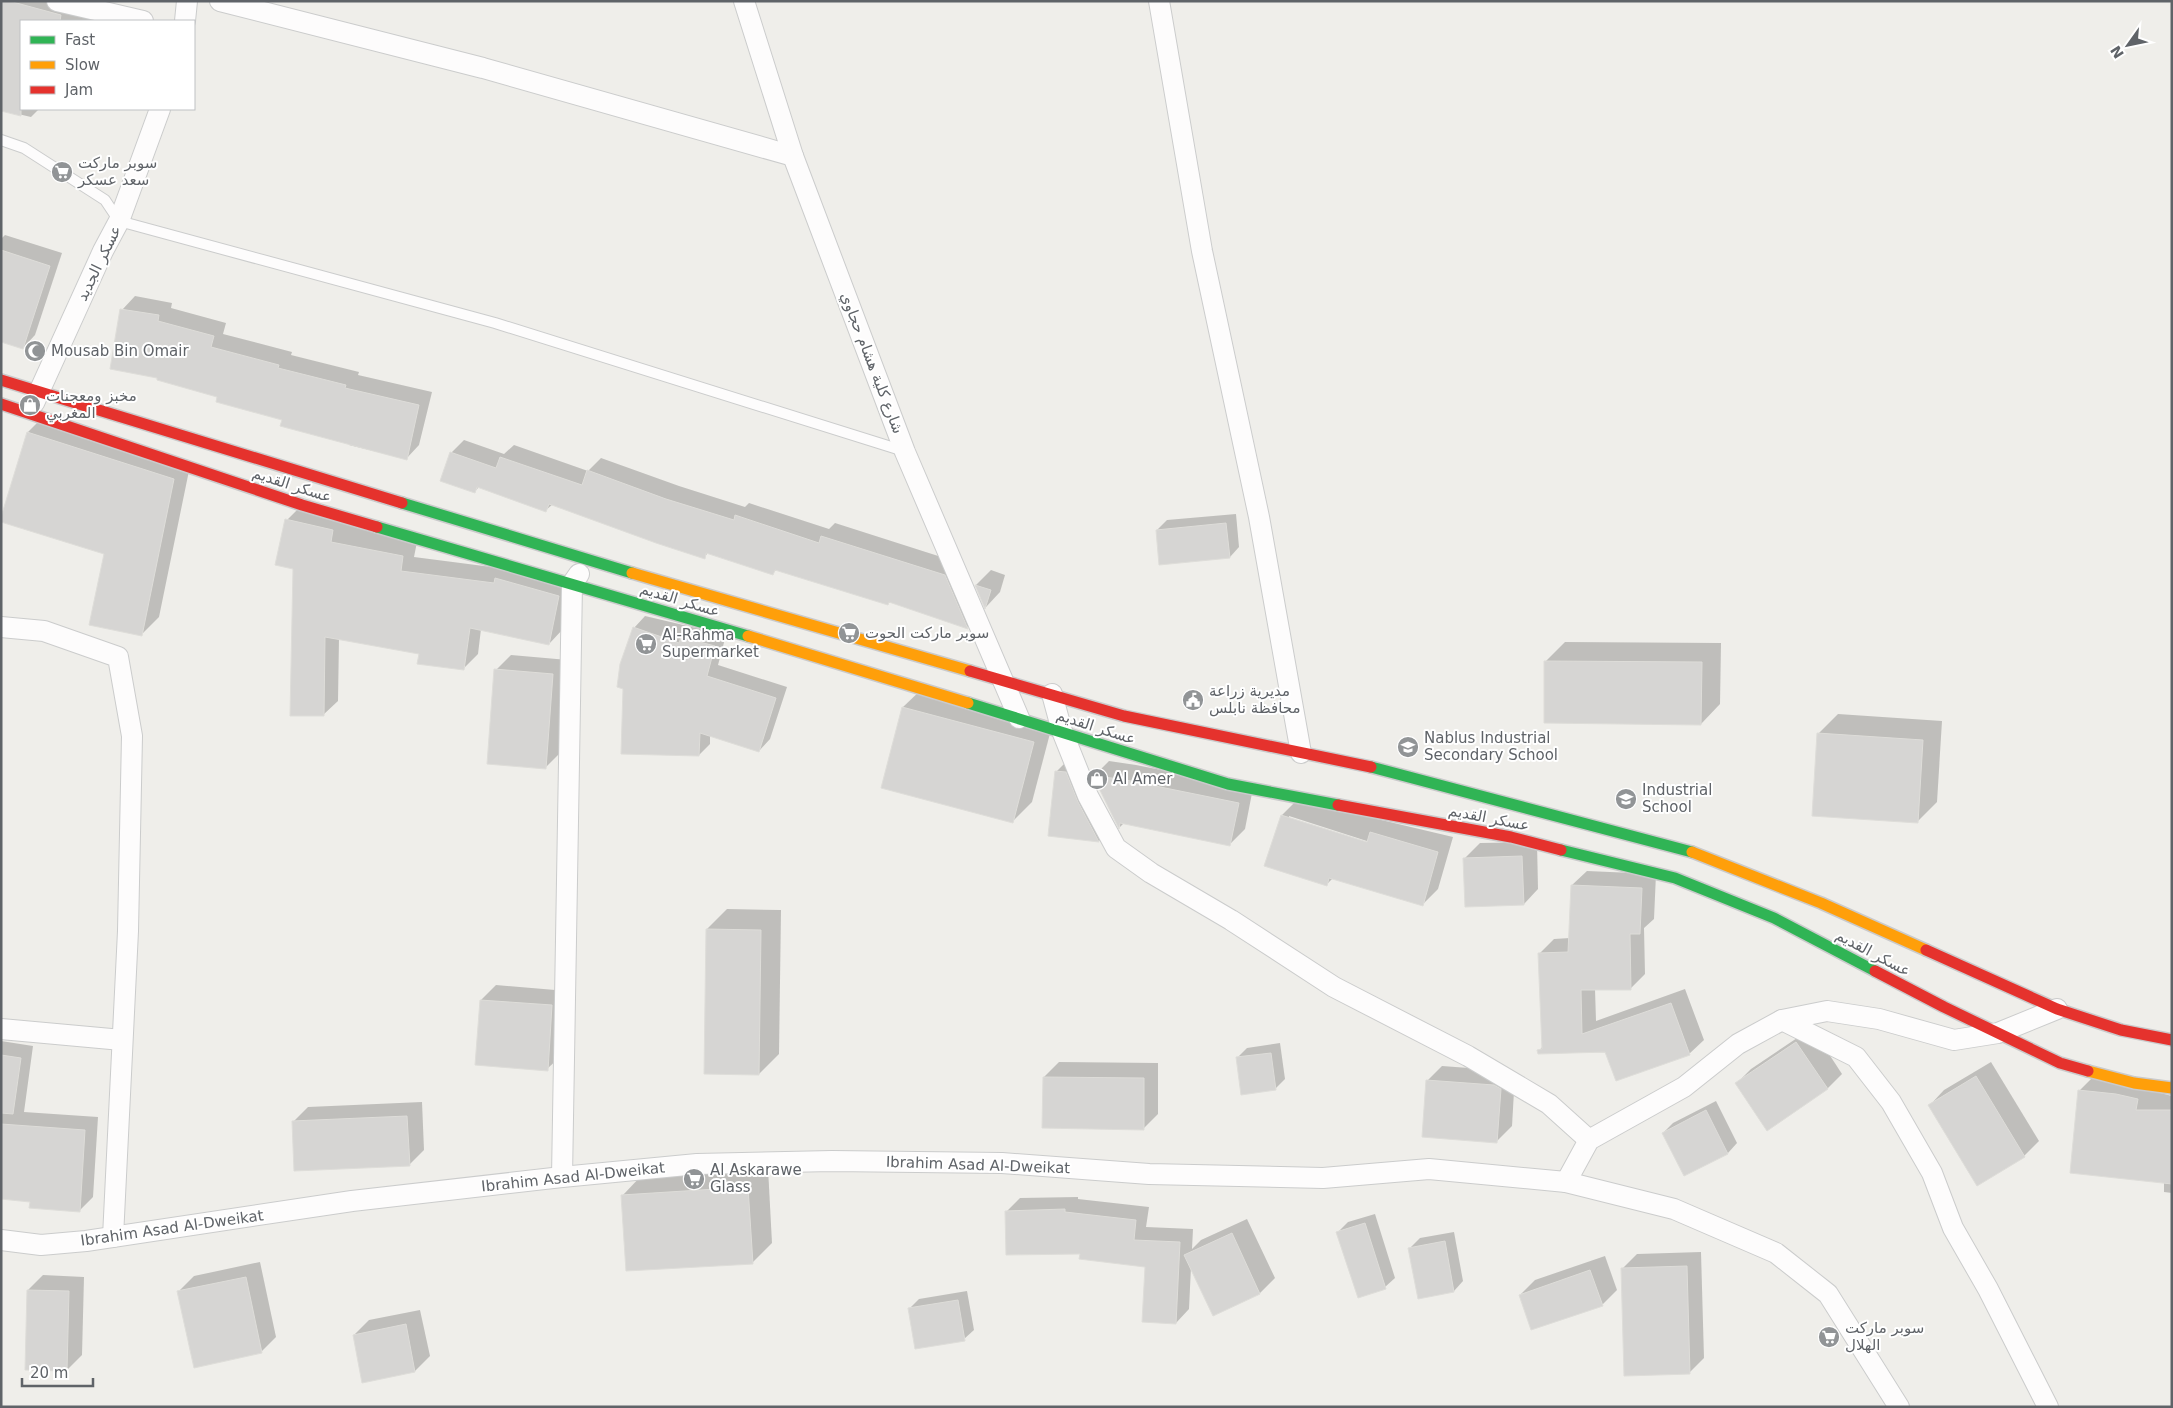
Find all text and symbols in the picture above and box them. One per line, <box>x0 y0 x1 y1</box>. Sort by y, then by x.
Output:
legend <box>20 20 195 110</box>
north arrow <box>2103 20 2153 70</box>
text: Fast <box>65 31 95 49</box>
text: N <box>2107 43 2127 61</box>
text: Slow <box>65 56 100 74</box>
text: Jam <box>64 81 93 99</box>
place label: سوبر ماركت سعد عسكر <box>77 154 157 189</box>
supermarket icon: سوبر ماركت سعد عسكر <box>50 160 74 184</box>
street label: عسكر الجديد <box>73 222 125 304</box>
street label: شارع كلية هشام حجاوي <box>836 290 907 437</box>
mosque icon: Mousab Bin Omair <box>23 339 47 363</box>
place label: Mousab Bin Omair <box>51 342 189 360</box>
place label: مخبز ومعجنات المغربي <box>46 387 137 423</box>
shop icon: مخبز ومعجنات المغربي <box>18 393 42 417</box>
street label: عسكر القديم <box>250 464 334 506</box>
street label: عسكر القديم <box>638 579 722 621</box>
supermarket icon: سوبر ماركت الحوت <box>837 621 861 645</box>
place label: سوبر ماركت الحوت <box>865 624 989 642</box>
place label: Al-Rahma Supermarket <box>662 626 759 661</box>
supermarket icon: Al-Rahma Supermarket <box>634 632 658 656</box>
place label: مديرية زراعة محافظة نابلس <box>1209 682 1301 717</box>
public building icon: مديرية زراعة محافظة نابلس <box>1181 688 1205 712</box>
street label: عسكر القديم <box>1054 706 1138 748</box>
place label: Nablus Industrial Secondary School <box>1424 729 1558 764</box>
school or university icon: Nablus Industrial Secondary School <box>1396 735 1420 759</box>
shop icon: Al Amer <box>1085 767 1109 791</box>
place label: Al Amer <box>1113 770 1173 788</box>
place label: Industrial School <box>1642 781 1712 816</box>
school or university icon: Industrial School <box>1614 787 1638 811</box>
street label: عسكر القديم <box>1447 801 1531 835</box>
street label: عسكر القديم <box>1833 926 1913 980</box>
street label: Ibrahim Asad Al-Dweikat <box>886 1153 1071 1177</box>
street label: Ibrahim Asad Al-Dweikat <box>480 1158 666 1196</box>
place label: Al Askarawe Glass <box>710 1161 802 1196</box>
supermarket icon: Al Askarawe Glass <box>682 1167 706 1191</box>
street label: Ibrahim Asad Al-Dweikat <box>79 1206 265 1250</box>
place label: سوبر ماركت الهلال <box>1845 1319 1924 1354</box>
supermarket icon: سوبر ماركت الهلال <box>1817 1325 1841 1349</box>
scale bar <box>22 1356 94 1388</box>
text: 20 m <box>30 1364 68 1382</box>

